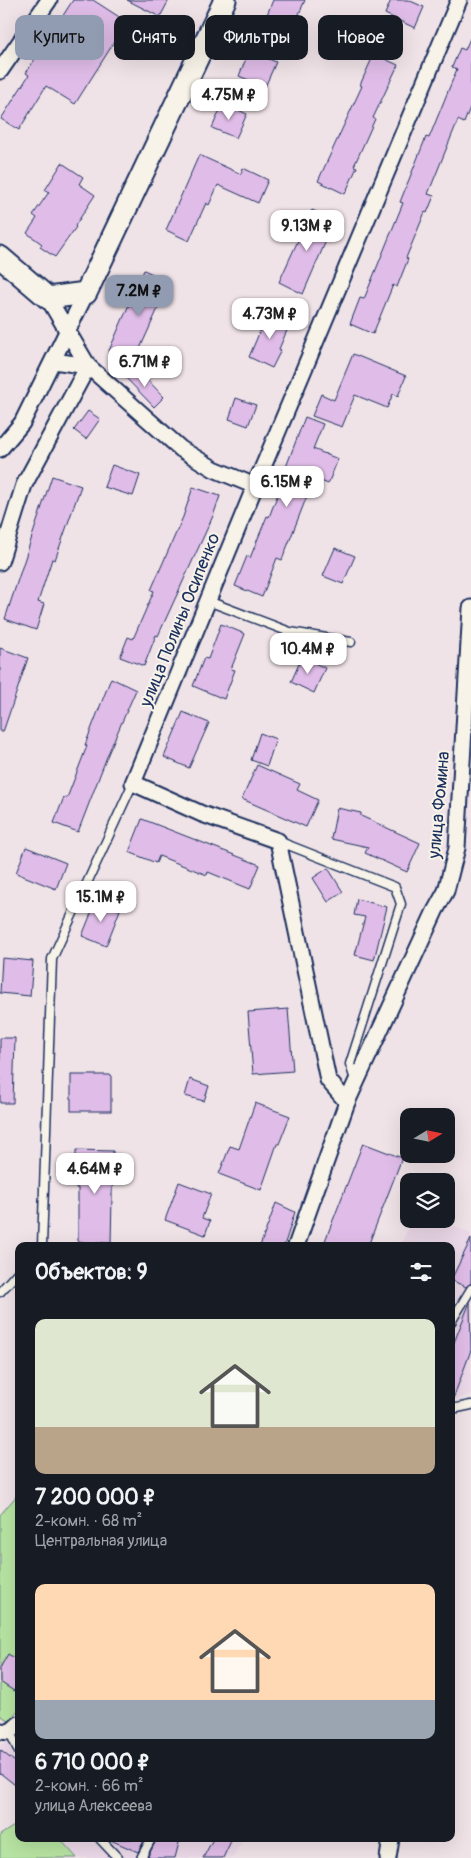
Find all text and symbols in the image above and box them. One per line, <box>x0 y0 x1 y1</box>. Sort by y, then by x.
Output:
chip: Купить <box>15 15 104 60</box>
chip: Снять <box>114 15 195 60</box>
chip: Фильтры <box>205 15 308 60</box>
chip: Новое <box>318 15 403 60</box>
pin: 4.75M ₽ <box>183 78 275 121</box>
text: 4.75M ₽ <box>202 85 256 105</box>
pin: 9.13M ₽ <box>261 210 353 252</box>
text: 9.13M ₽ <box>281 216 333 236</box>
pin: 7.2M ₽ <box>98 274 180 317</box>
text: 7.2M ₽ <box>116 281 162 301</box>
pin: 4.73M ₽ <box>224 298 316 340</box>
text: 4.73M ₽ <box>243 304 297 324</box>
pin: 6.71M ₽ <box>99 346 191 388</box>
text: 6.71M ₽ <box>119 352 171 372</box>
pin: 6.15M ₽ <box>241 466 333 508</box>
text: 6.15M ₽ <box>261 472 313 492</box>
street label: улица Полины Осипенко <box>134 529 226 711</box>
pin: 10.4M ₽ <box>262 632 354 675</box>
text: 10.4M ₽ <box>281 639 335 659</box>
street label: улица Фомина <box>423 750 455 861</box>
pin: 15.1M ₽ <box>55 880 147 923</box>
text: 15.1M ₽ <box>76 887 126 907</box>
north arrow <box>400 1108 455 1162</box>
map controls <box>400 1108 455 1228</box>
pin: 4.64M ₽ <box>49 1152 141 1195</box>
text: 4.64M ₽ <box>67 1159 123 1179</box>
button: layers <box>400 1173 455 1228</box>
icon: filters <box>407 1258 435 1286</box>
text: Объектов: 9 <box>35 1259 148 1286</box>
icon: home <box>190 1351 280 1441</box>
text: 7 200 000 ₽ <box>35 1484 156 1511</box>
text: 2-комн. · 68 m² <box>35 1511 142 1531</box>
text: Центральная улица <box>35 1531 167 1551</box>
icon: home <box>190 1616 280 1706</box>
text: 6 710 000 ₽ <box>35 1749 150 1776</box>
text: 2-комн. · 66 m² <box>35 1776 144 1796</box>
text: улица Алексеева <box>35 1796 152 1816</box>

